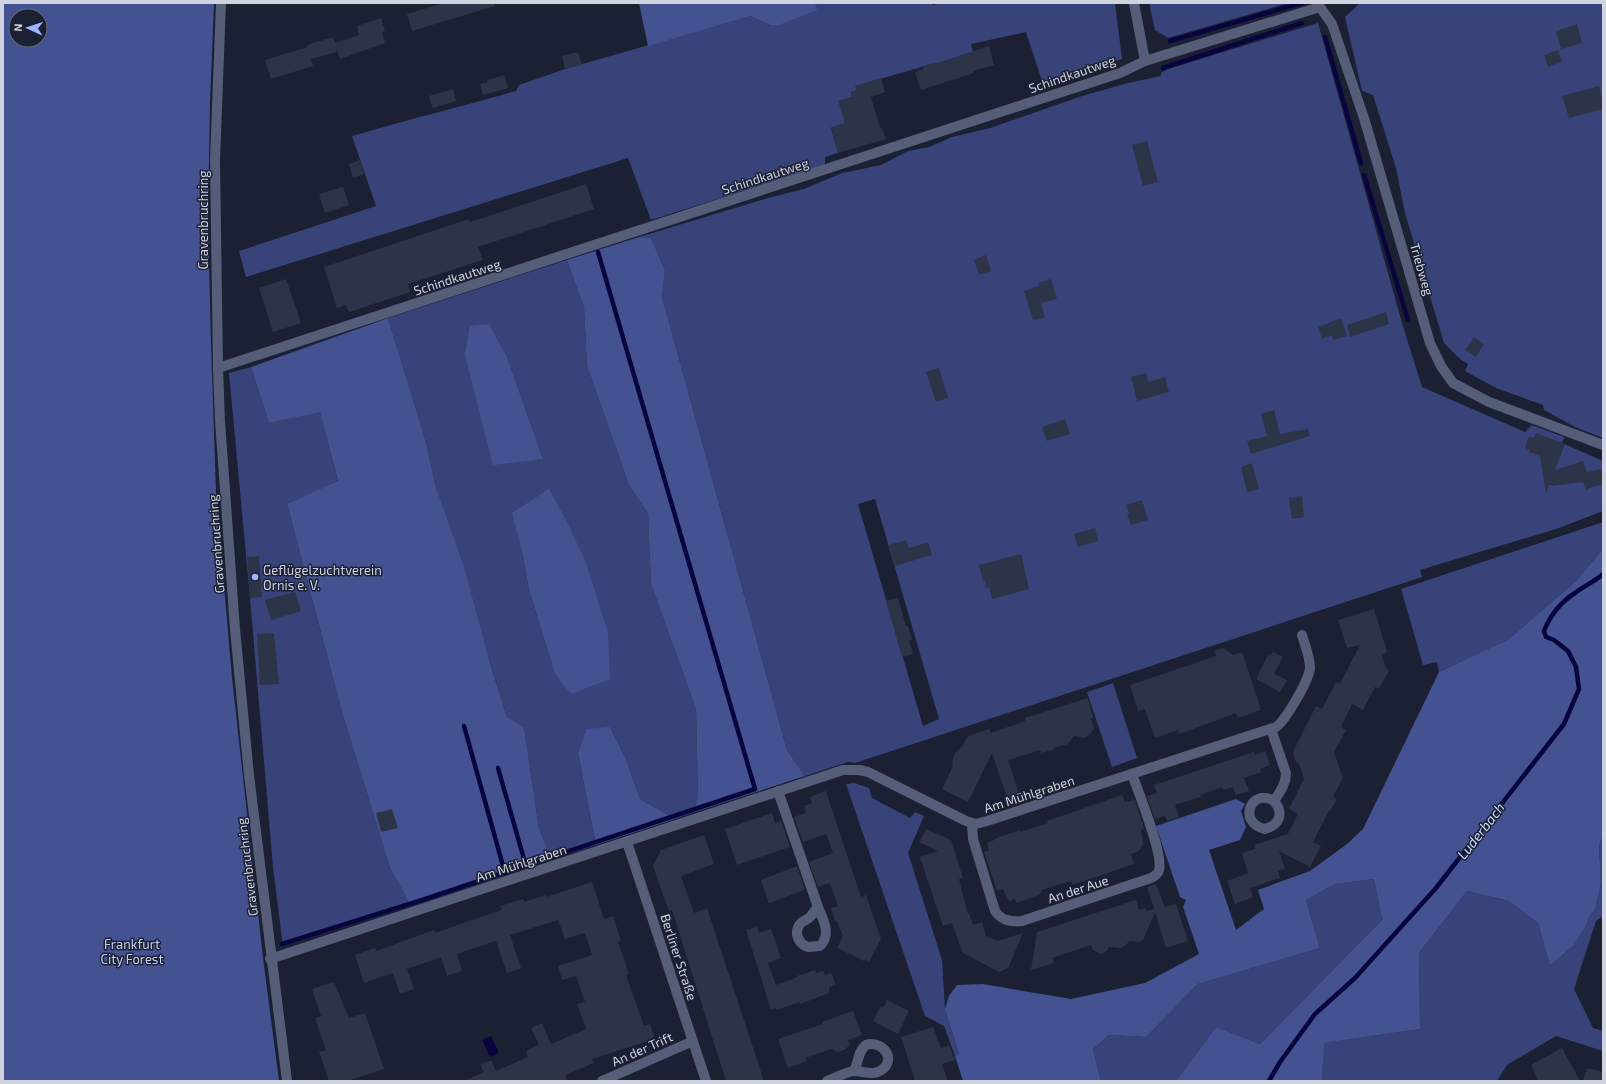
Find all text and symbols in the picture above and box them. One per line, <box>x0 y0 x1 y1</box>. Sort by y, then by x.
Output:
north arrow <box>8 8 48 48</box>
text: N <box>11 23 24 32</box>
street label: Schindkautweg <box>1027 52 1117 96</box>
street label: Schindkautweg <box>720 154 810 198</box>
street label: Gravenbruchring <box>195 170 211 270</box>
street label: Triebweg <box>1407 241 1437 297</box>
street label: Schindkautweg <box>412 255 502 299</box>
street label: Gravenbruchring <box>205 494 227 594</box>
place label: Geflügelzuchtverein Ornis e. V. <box>263 562 382 593</box>
marker: Geflügelzuchtverein Ornis e. V. <box>250 572 260 582</box>
street label: Am Mühlgraben <box>982 772 1076 816</box>
water label: Luderbach <box>1453 799 1508 862</box>
street label: Gravenbruchring <box>233 817 261 917</box>
street label: Am Mühlgraben <box>474 841 568 885</box>
street label: An der Aue <box>1046 872 1110 906</box>
street label: Berliner Straße <box>657 912 701 1002</box>
park label: Frankfurt City Forest <box>101 936 163 967</box>
street label: An der Trift <box>609 1028 675 1070</box>

